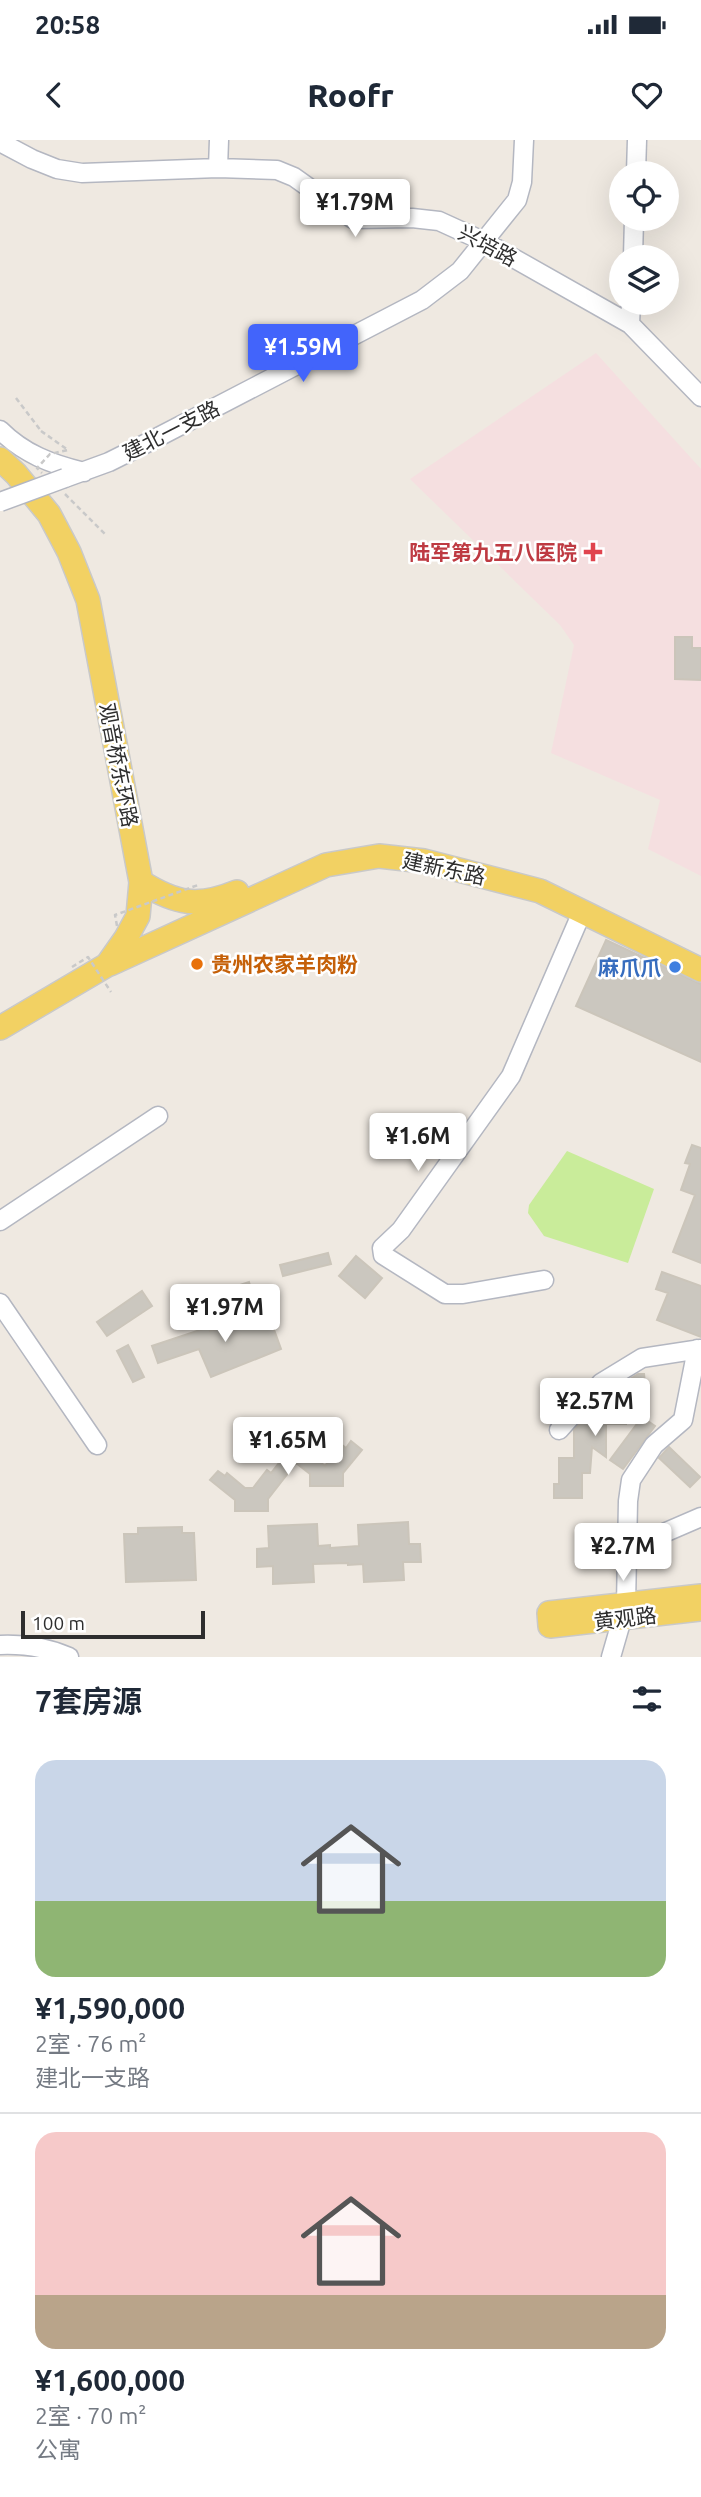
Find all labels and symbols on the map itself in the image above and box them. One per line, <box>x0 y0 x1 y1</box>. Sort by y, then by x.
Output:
pin: ¥1.79M <box>298 180 412 239</box>
street label: 兴培路 <box>455 220 521 270</box>
pin: ¥1.59M <box>246 324 360 384</box>
street label: 建北一支路 <box>119 395 223 465</box>
place label: 陆军第九五八医院 <box>409 540 577 564</box>
marker: 陆军第九五八医院 <box>583 542 603 562</box>
street label: 观音桥东环路 <box>95 701 143 829</box>
street label: 建新东路 <box>400 848 488 888</box>
place label: 贵州农家羊肉粉 <box>211 952 358 976</box>
place label: 麻爪爪 <box>598 955 661 979</box>
marker: 贵州农家羊肉粉 <box>189 956 205 972</box>
marker: 麻爪爪 <box>667 959 683 975</box>
pin: ¥1.6M <box>369 1114 467 1173</box>
pin: ¥1.97M <box>168 1284 282 1344</box>
pin: ¥2.57M <box>538 1378 652 1438</box>
pin: ¥1.65M <box>231 1418 345 1477</box>
pin: ¥2.7M <box>574 1524 672 1583</box>
street label: 黄观路 <box>592 1602 658 1634</box>
scale bar <box>21 1608 205 1640</box>

